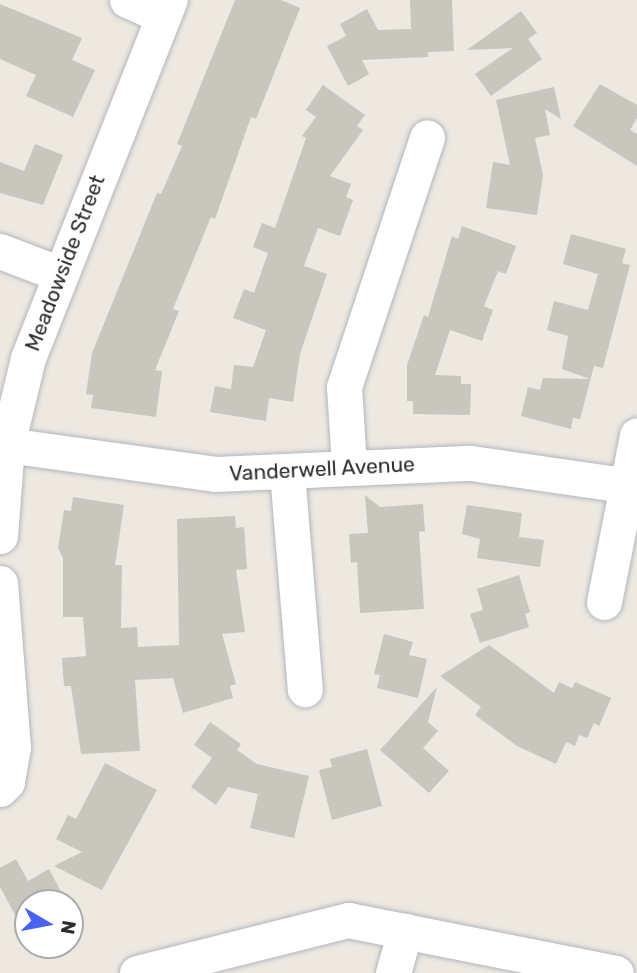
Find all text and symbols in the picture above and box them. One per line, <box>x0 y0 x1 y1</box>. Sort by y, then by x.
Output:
street label: Meadowside Street <box>20 171 110 355</box>
street label: Vanderwell Avenue <box>228 452 416 486</box>
north arrow <box>14 889 84 959</box>
text: N <box>56 919 81 936</box>

